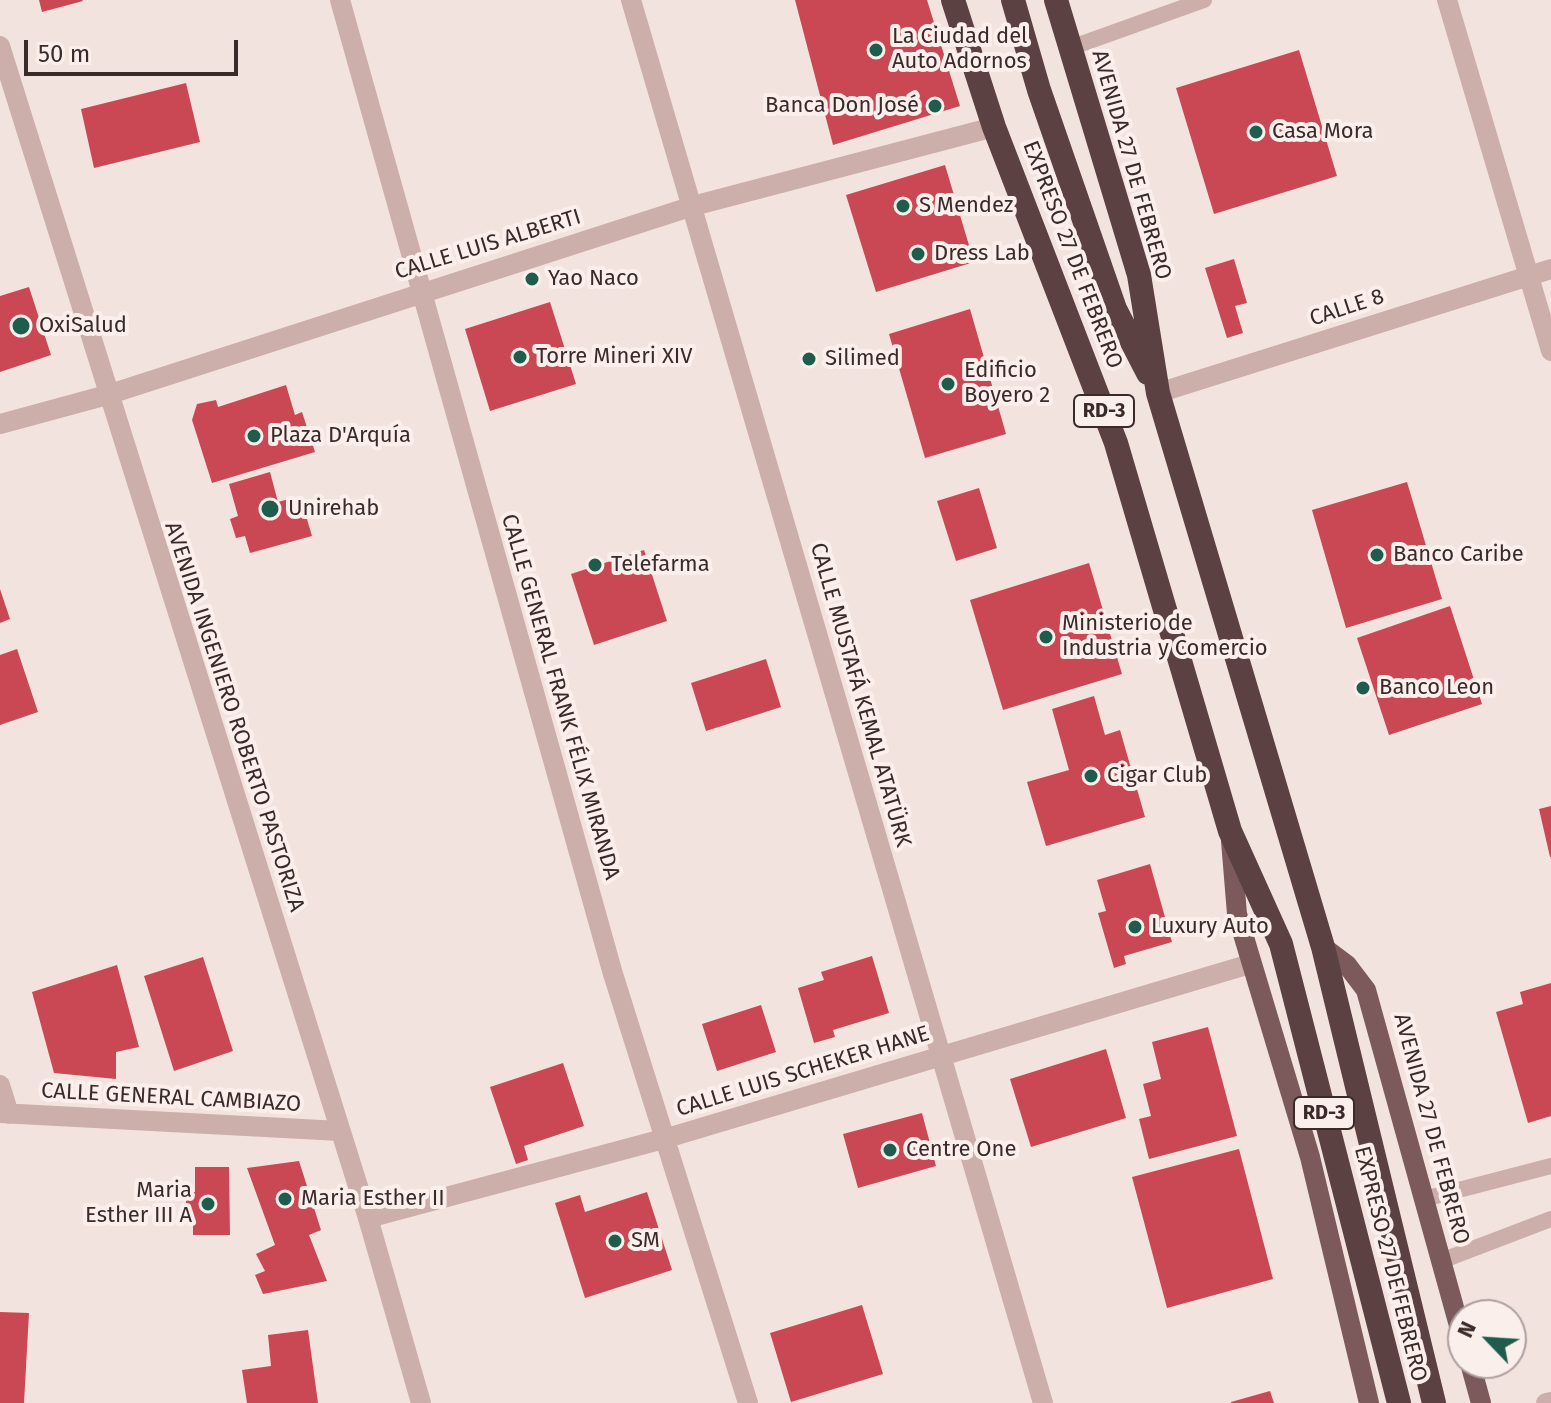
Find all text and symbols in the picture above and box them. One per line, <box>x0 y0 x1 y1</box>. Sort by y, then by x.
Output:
scale bar <box>28 24 242 74</box>
place label: La Ciudad del Auto Adornos <box>892 24 1028 76</box>
text: 50 m <box>38 40 90 68</box>
marker: La Ciudad del Auto Adornos <box>867 41 885 59</box>
street label: AVENIDA 27 DE FEBRERO <box>1086 47 1176 283</box>
place label: Banca Don José <box>765 93 919 119</box>
marker: Banca Don José <box>926 97 944 115</box>
place label: Casa Mora <box>1272 119 1373 145</box>
marker: Casa Mora <box>1247 123 1265 141</box>
street label: EXPRESO 27 DE FEBRERO <box>1016 137 1128 373</box>
place label: S Mendez <box>919 193 1013 219</box>
marker: S Mendez <box>894 197 912 215</box>
street label: CALLE LUIS ALBERTI <box>392 204 584 286</box>
place label: Dress Lab <box>934 241 1030 267</box>
marker: Dress Lab <box>909 245 927 263</box>
place label: Yao Naco <box>548 266 639 292</box>
marker: Yao Naco <box>523 270 541 288</box>
street label: CALLE 8 <box>1307 284 1387 332</box>
place label: OxiSalud <box>39 313 127 339</box>
marker: OxiSalud <box>10 315 32 337</box>
place label: Torre Mineri XIV <box>536 344 692 370</box>
place label: Silimed <box>825 346 900 372</box>
marker: Torre Mineri XIV <box>511 348 529 366</box>
marker: Silimed <box>800 350 818 368</box>
place label: Edificio Boyero 2 <box>964 358 1050 410</box>
marker: Edificio Boyero 2 <box>939 375 957 393</box>
road number: RD-3 <box>1074 395 1134 427</box>
place label: Plaza D'Arquía <box>270 423 411 449</box>
marker: Plaza D'Arquía <box>245 427 263 445</box>
place label: Unirehab <box>288 496 379 522</box>
marker: Unirehab <box>259 498 281 520</box>
street label: CALLE GENERAL FRANK FÉLIX MIRANDA <box>495 511 625 883</box>
street label: AVENIDA INGENIERO ROBERTO PASTORIZA <box>158 519 310 915</box>
street label: CALLE MUSTAFÁ KEMAL ATATÜRK <box>804 540 916 850</box>
place label: Banco Caribe <box>1393 542 1524 568</box>
marker: Banco Caribe <box>1368 546 1386 564</box>
place label: Telefarma <box>611 552 710 578</box>
marker: Telefarma <box>586 556 604 574</box>
place label: Ministerio de Industria y Comercio <box>1062 611 1268 662</box>
marker: Ministerio de Industria y Comercio <box>1037 628 1055 646</box>
place label: Banco Leon <box>1379 675 1494 701</box>
marker: Banco Leon <box>1354 679 1372 697</box>
place label: Cigar Club <box>1107 763 1207 789</box>
marker: Cigar Club <box>1082 767 1100 785</box>
place label: Luxury Auto <box>1151 914 1269 940</box>
marker: Luxury Auto <box>1126 918 1144 936</box>
street label: AVENIDA 27 DE FEBRERO <box>1388 1011 1474 1247</box>
street label: CALLE LUIS SCHEKER HANE <box>673 1021 933 1123</box>
street label: CALLE GENERAL CAMBIAZO <box>40 1078 302 1118</box>
road number: RD-3 <box>1294 1097 1354 1129</box>
place label: Centre One <box>906 1137 1016 1163</box>
marker: Centre One <box>881 1141 899 1159</box>
street label: EXPRESO 27 DE FEBRERO <box>1348 1144 1432 1384</box>
place label: Maria Esther III A <box>85 1178 192 1230</box>
place label: Maria Esther II <box>301 1186 445 1212</box>
marker: Maria Esther II <box>276 1190 294 1208</box>
marker: Maria Esther III A <box>199 1195 217 1213</box>
place label: SM <box>631 1228 660 1254</box>
marker: SM <box>606 1232 624 1250</box>
north arrow <box>1447 1299 1527 1379</box>
text: N <box>1451 1317 1482 1342</box>

